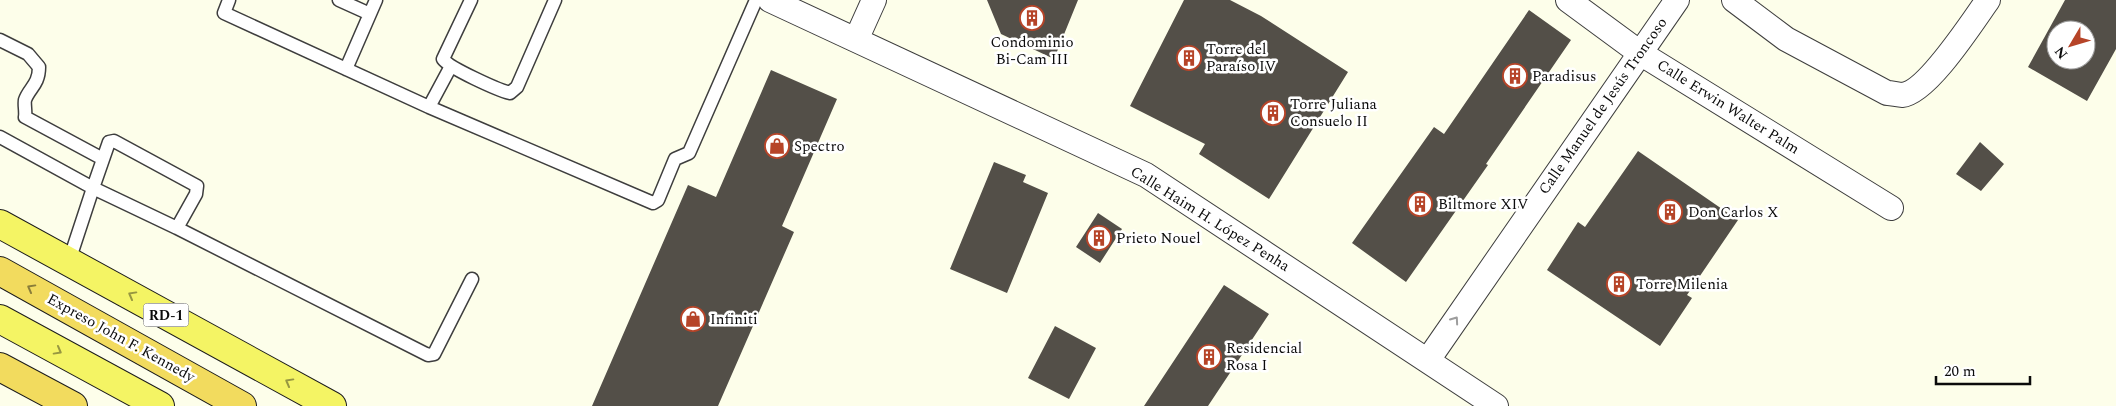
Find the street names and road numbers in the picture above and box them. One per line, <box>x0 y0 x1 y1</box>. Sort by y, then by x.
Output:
street label: Calle Manuel de Jesús Troncoso <box>1533 13 1673 199</box>
street label: Calle Erwin Walter Palm <box>1652 54 1804 160</box>
street label: Calle Haim H. López Penha <box>1126 160 1295 278</box>
street label: Expreso John F. Kennedy <box>43 288 200 389</box>
road number: RD-1 <box>144 304 188 326</box>

